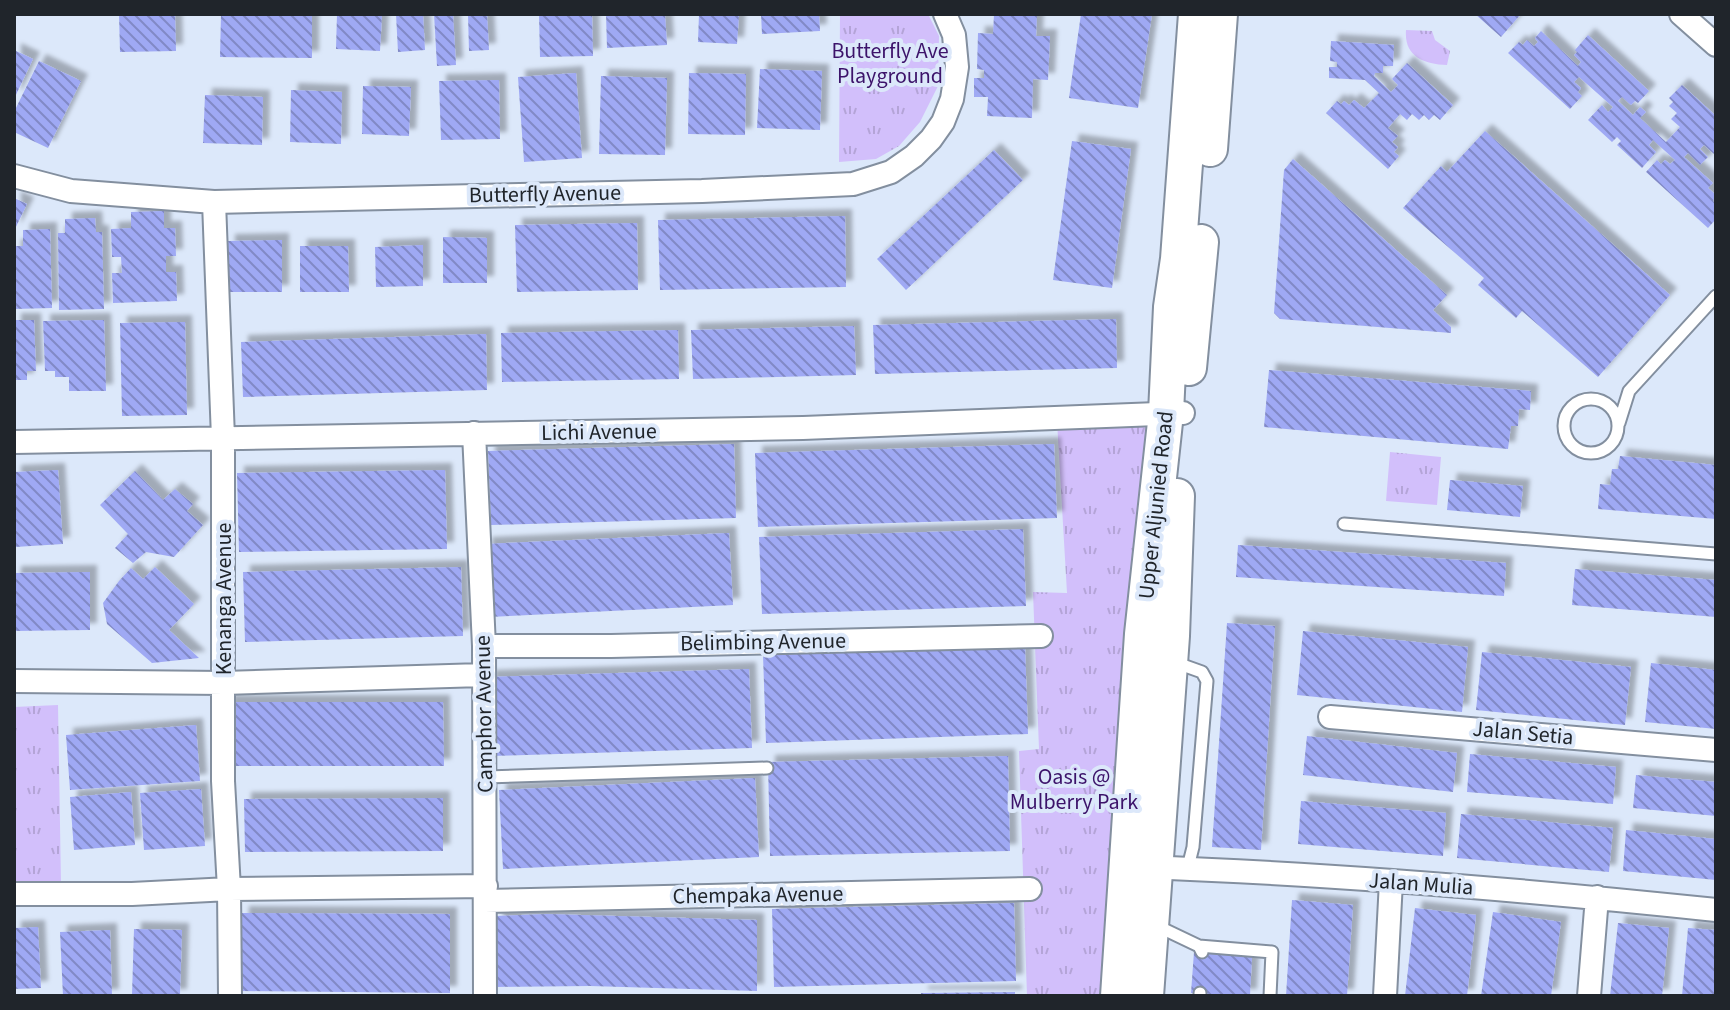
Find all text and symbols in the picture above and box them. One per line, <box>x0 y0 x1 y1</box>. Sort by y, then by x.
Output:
park label: Butterfly Ave Playground <box>831 35 949 92</box>
street label: Butterfly Avenue <box>469 177 621 211</box>
street label: Upper Aljunied Road <box>1130 409 1182 601</box>
street label: Lichi Avenue <box>541 415 657 449</box>
street label: Kenanga Avenue <box>208 523 240 675</box>
street label: Belimbing Avenue <box>680 625 846 659</box>
street label: Camphor Avenue <box>467 635 501 793</box>
street label: Jalan Setia <box>1471 713 1575 753</box>
park label: Oasis @ Mulberry Park <box>1010 761 1138 818</box>
street label: Jalan Mulia <box>1368 864 1474 904</box>
street label: Chempaka Avenue <box>672 878 844 912</box>

